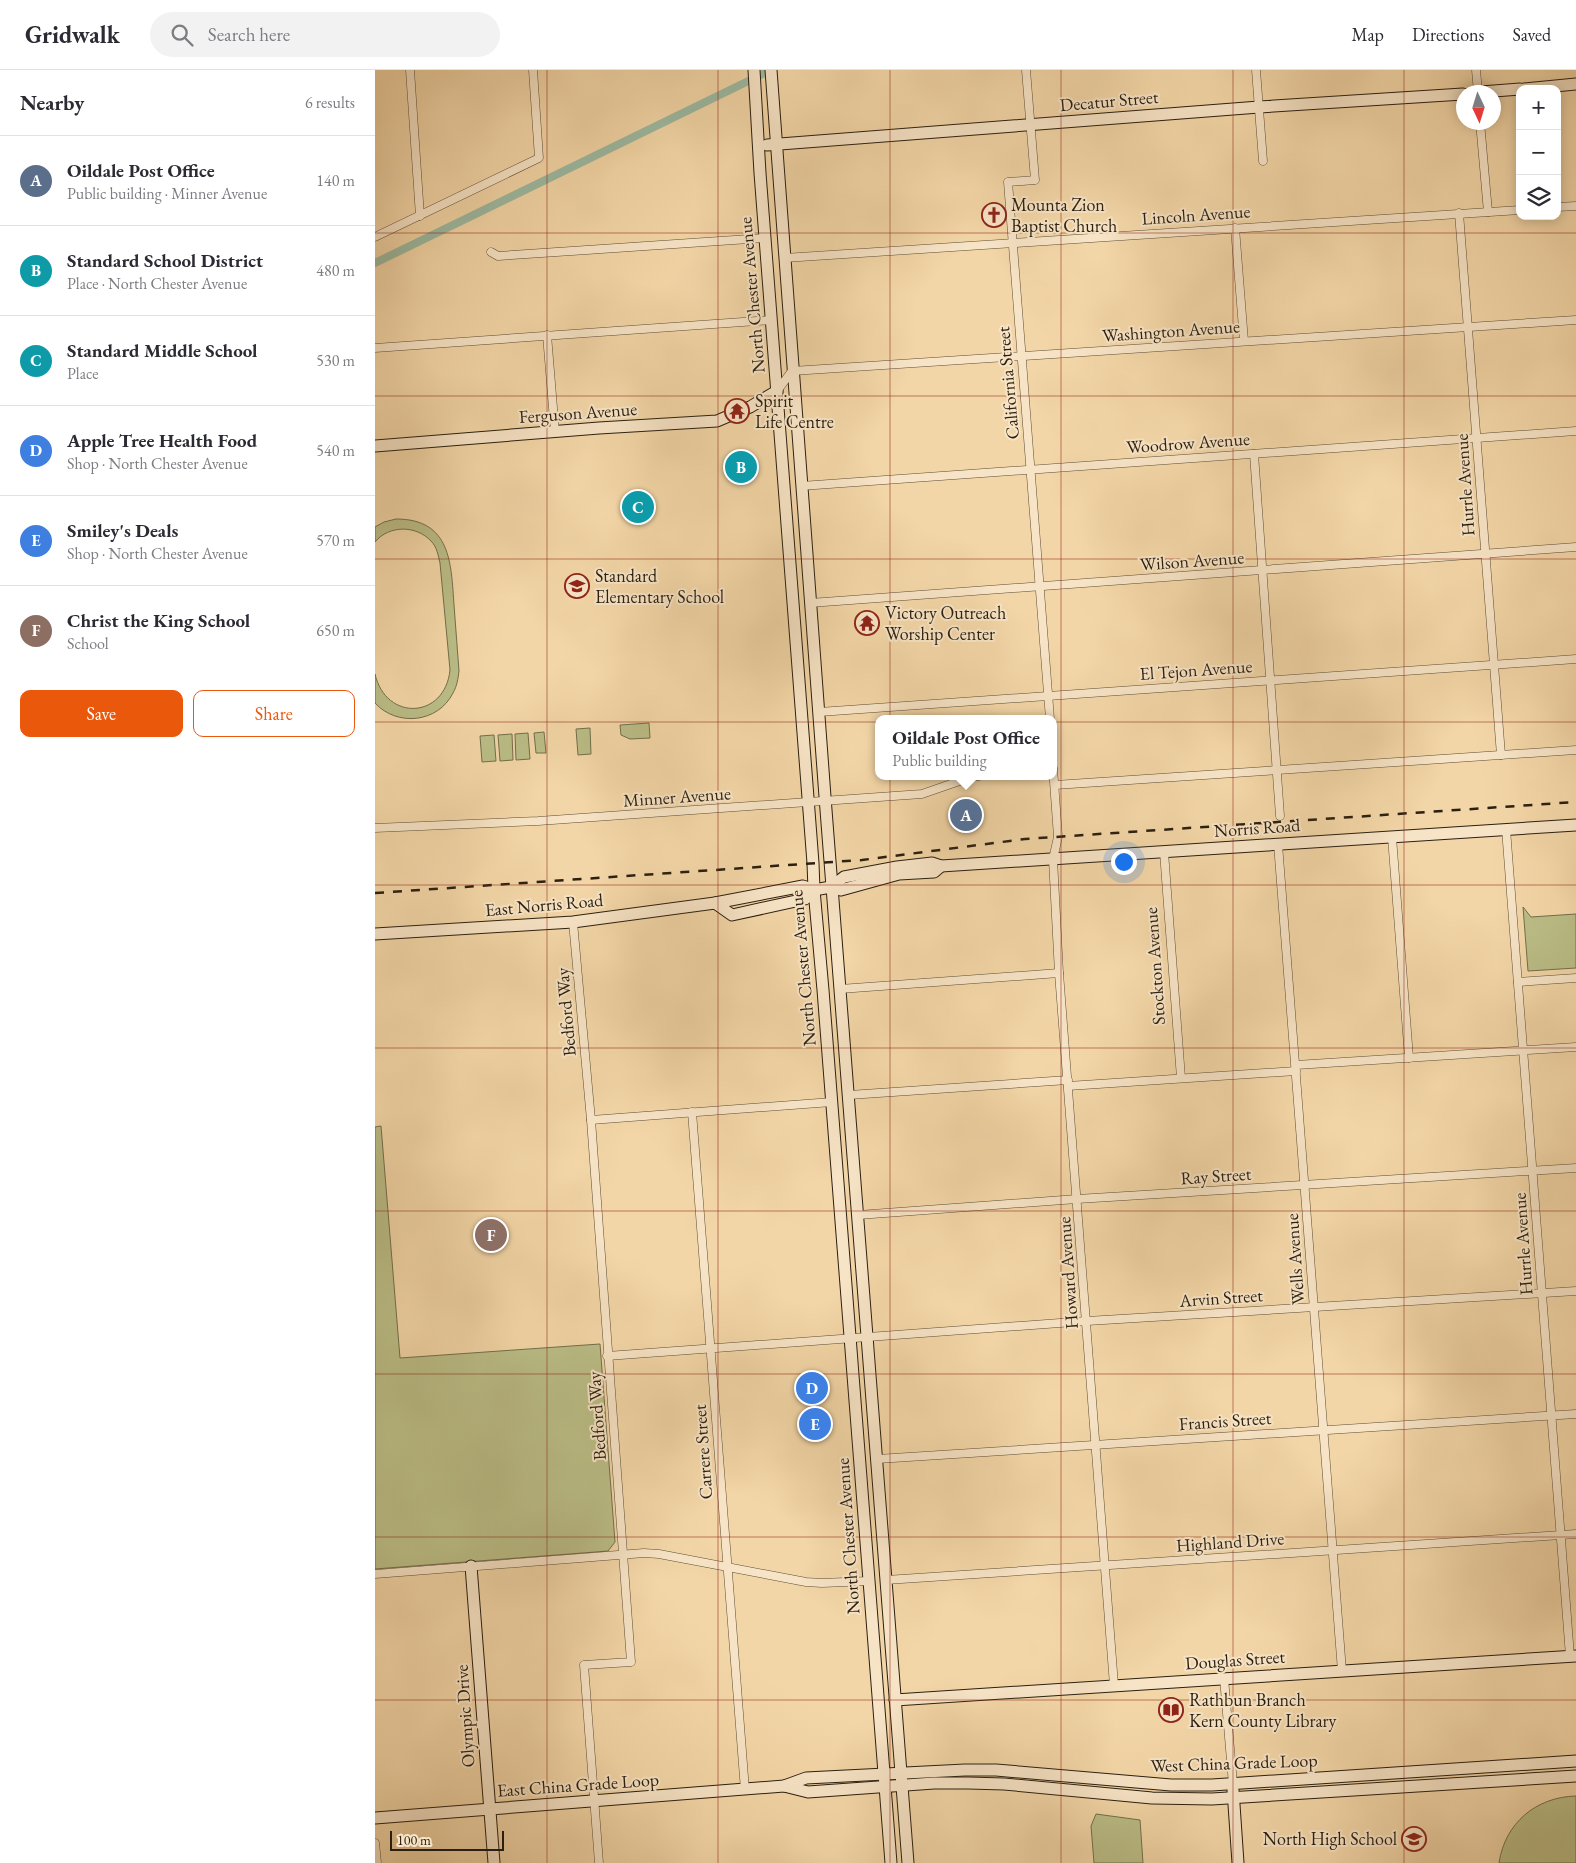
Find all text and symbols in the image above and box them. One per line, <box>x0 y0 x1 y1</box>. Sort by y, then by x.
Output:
search box <box>150 12 500 57</box>
text: Gridwalk <box>25 19 120 50</box>
icon: search <box>168 21 196 49</box>
text: Search here <box>208 22 290 47</box>
text: Map <box>1352 23 1384 46</box>
text: Directions <box>1412 23 1484 46</box>
text: Saved <box>1512 23 1551 46</box>
street label: Decatur Street <box>1059 85 1160 116</box>
north arrow <box>1456 85 1501 130</box>
map controls <box>1516 85 1561 220</box>
button: + <box>1516 85 1561 130</box>
text: Nearby <box>20 89 84 116</box>
text: 6 results <box>305 92 355 113</box>
button: − <box>1516 130 1561 175</box>
text: Oildale Post Office <box>67 158 215 183</box>
text: A <box>30 170 42 191</box>
text: 140 m <box>316 170 355 191</box>
button: layers <box>1516 175 1561 220</box>
text: Public building · Minner Avenue <box>67 183 267 204</box>
place label: Mounta Zion Baptist Church <box>1011 193 1117 237</box>
street label: Lincoln Avenue <box>1141 199 1251 230</box>
church icon: Mounta Zion Baptist Church <box>981 202 1007 228</box>
street label: North Chester Avenue <box>733 216 770 374</box>
text: Standard School District <box>67 248 263 273</box>
text: B <box>31 260 41 281</box>
text: 480 m <box>316 260 355 281</box>
text: Place · North Chester Avenue <box>67 273 247 294</box>
street label: Washington Avenue <box>1101 314 1241 347</box>
street label: California Street <box>991 325 1024 440</box>
text: Standard Middle School <box>67 338 257 363</box>
text: C <box>30 350 42 371</box>
text: 530 m <box>316 350 355 371</box>
text: Place <box>67 363 99 384</box>
place label: Spirit Life Centre <box>755 389 834 433</box>
street label: Ferguson Avenue <box>518 397 638 428</box>
temple icon: Spirit Life Centre <box>724 398 750 424</box>
street label: Woodrow Avenue <box>1125 427 1251 458</box>
text: Apple Tree Health Food <box>67 428 257 453</box>
street label: Hurrle Avenue <box>1449 433 1480 537</box>
text: D <box>30 440 42 461</box>
text: 540 m <box>316 440 355 461</box>
pin: B <box>725 448 757 486</box>
text: Shop · North Chester Avenue <box>67 453 248 474</box>
pin: C <box>622 488 654 526</box>
text: Smiley's Deals <box>67 518 178 543</box>
text: E <box>31 530 41 551</box>
text: 570 m <box>316 530 355 551</box>
text: Shop · North Chester Avenue <box>67 543 248 564</box>
street label: Wilson Avenue <box>1139 545 1245 576</box>
place label: Standard Elementary School <box>595 564 724 608</box>
school or university icon: Standard Elementary School <box>564 573 590 599</box>
place label: Victory Outreach Worship Center <box>885 601 1006 645</box>
text: Christ the King School <box>67 608 250 633</box>
temple icon: Victory Outreach Worship Center <box>854 610 880 636</box>
text: F <box>32 620 40 641</box>
text: 650 m <box>316 620 355 641</box>
text: School <box>67 633 109 654</box>
street label: El Tejon Avenue <box>1139 654 1253 685</box>
button: Save <box>20 690 183 737</box>
button: Share <box>193 690 355 737</box>
popup <box>875 715 1057 780</box>
text: Oildale Post Office <box>892 725 1040 750</box>
text: Public building <box>892 750 987 771</box>
street label: Minner Avenue <box>622 781 732 812</box>
pin: A <box>950 796 982 834</box>
street label: Norris Road <box>1213 813 1302 842</box>
your location <box>1111 849 1137 875</box>
street label: East Norris Road <box>484 888 605 921</box>
street label: North Chester Avenue <box>784 889 821 1047</box>
street label: Stockton Avenue <box>1139 906 1170 1026</box>
street label: Bedford Way <box>550 967 581 1057</box>
street label: Ray Street <box>1180 1162 1252 1189</box>
street label: Hurrle Avenue <box>1507 1192 1538 1296</box>
street label: Wells Avenue <box>1280 1213 1309 1305</box>
pin: F <box>475 1216 507 1254</box>
street label: Howard Avenue <box>1052 1216 1083 1330</box>
street label: Arvin Street <box>1178 1283 1264 1312</box>
pin: D <box>796 1369 828 1407</box>
street label: Bedford Way <box>582 1371 611 1461</box>
street label: Carrere Street <box>688 1403 717 1500</box>
pin: E <box>799 1405 831 1443</box>
street label: Francis Street <box>1178 1406 1272 1435</box>
street label: North Chester Avenue <box>831 1457 864 1615</box>
street label: Highland Drive <box>1175 1526 1285 1557</box>
street label: Douglas Street <box>1184 1645 1286 1674</box>
street label: Olympic Drive <box>449 1664 480 1768</box>
place label: Rathbun Branch Kern County Library <box>1189 1688 1337 1732</box>
library icon: Rathbun Branch Kern County Library <box>1158 1697 1184 1723</box>
street label: West China Grade Loop <box>1150 1748 1318 1777</box>
street label: East China Grade Loop <box>496 1767 660 1802</box>
school or university icon: North High School <box>1401 1826 1427 1852</box>
place label: North High School <box>1263 1827 1397 1850</box>
scale bar <box>390 1828 504 1851</box>
text: 100 m <box>397 1831 431 1849</box>

